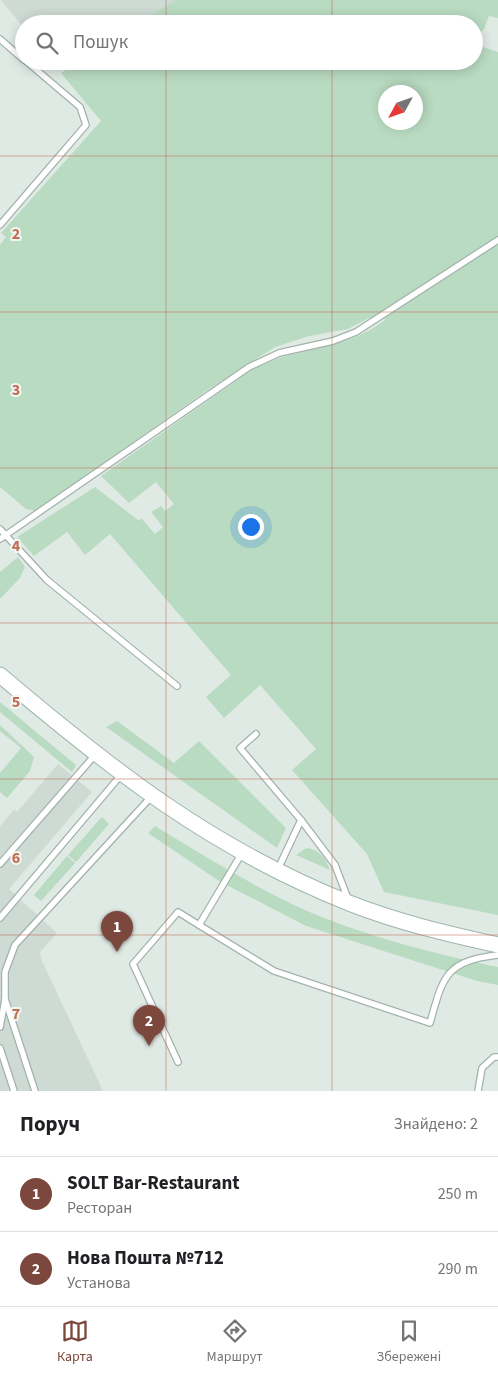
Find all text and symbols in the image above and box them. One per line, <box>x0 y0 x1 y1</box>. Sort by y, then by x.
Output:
search box <box>15 15 483 70</box>
icon: search <box>33 29 61 57</box>
text: Пошук <box>73 29 128 56</box>
north arrow <box>378 85 423 130</box>
text: 2 <box>12 223 20 245</box>
text: 3 <box>12 379 20 401</box>
your location <box>238 514 264 540</box>
text: 4 <box>12 535 21 557</box>
text: 5 <box>12 691 20 713</box>
text: 6 <box>12 847 20 869</box>
pin: 1 <box>101 911 133 952</box>
text: 7 <box>12 1003 20 1025</box>
pin: 2 <box>133 1005 165 1046</box>
text: Поруч <box>20 1109 80 1139</box>
text: Знайдено: 2 <box>394 1113 478 1135</box>
text: SOLT Bar-Restaurant <box>67 1170 240 1197</box>
text: 1 <box>32 1183 40 1205</box>
text: 250 m <box>438 1183 478 1205</box>
text: Ресторан <box>67 1197 132 1219</box>
text: Нова Пошта №712 <box>67 1245 224 1272</box>
text: 2 <box>32 1258 40 1280</box>
text: 290 m <box>438 1258 478 1280</box>
text: Установа <box>67 1272 131 1294</box>
tab: Карта <box>57 1317 93 1367</box>
tab: Маршрут <box>207 1317 263 1367</box>
tab: Збережені <box>377 1317 441 1367</box>

